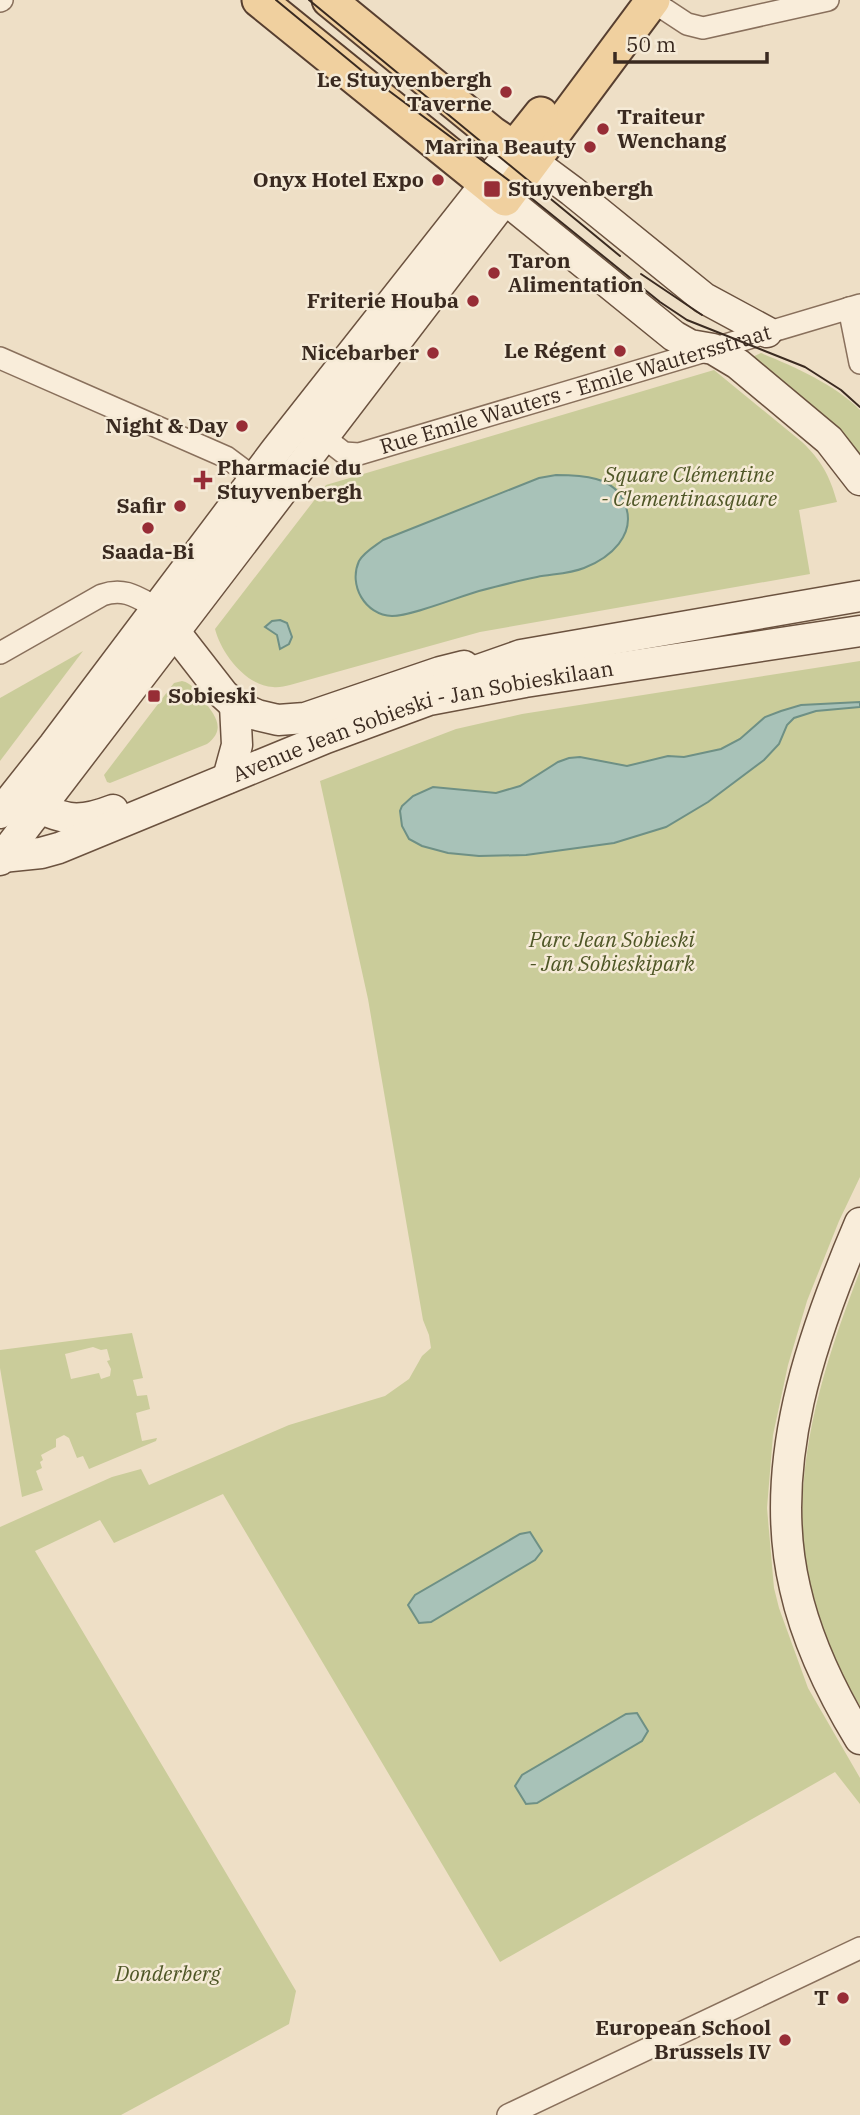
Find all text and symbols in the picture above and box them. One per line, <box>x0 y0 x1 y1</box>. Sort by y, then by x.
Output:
scale bar <box>615 21 767 65</box>
text: 50 m <box>626 30 676 58</box>
place label: Le Stuyvenbergh Taverne <box>317 65 492 117</box>
marker: Le Stuyvenbergh Taverne <box>498 84 514 100</box>
place label: Traiteur Wenchang <box>617 102 727 154</box>
marker: Traiteur Wenchang <box>595 121 611 137</box>
place label: Marina Beauty <box>425 132 576 160</box>
marker: Marina Beauty <box>582 139 598 155</box>
place label: Onyx Hotel Expo <box>253 165 424 193</box>
marker: Onyx Hotel Expo <box>430 172 446 188</box>
place label: Stuyvenbergh <box>508 174 654 202</box>
marker: Stuyvenbergh <box>482 179 502 199</box>
place label: Taron Alimentation <box>508 246 644 298</box>
marker: Taron Alimentation <box>486 265 502 281</box>
place label: Friterie Houba <box>307 286 459 314</box>
marker: Friterie Houba <box>465 293 481 309</box>
street label: Rue Emile Wauters - Emile Wautersstraat <box>376 317 774 460</box>
place label: Le Régent <box>504 336 606 364</box>
place label: Nicebarber <box>301 338 420 366</box>
marker: Le Régent <box>612 343 628 359</box>
marker: Nicebarber <box>425 345 441 361</box>
place label: Night & Day <box>106 411 228 439</box>
marker: Night & Day <box>234 418 250 434</box>
place label: Pharmacie du Stuyvenbergh <box>217 453 363 505</box>
park label: Square Clémentine - Clementinasquare <box>601 460 778 512</box>
marker: Pharmacie du Stuyvenbergh <box>195 472 211 488</box>
place label: Safir <box>117 491 167 519</box>
marker: Safir <box>172 498 188 514</box>
marker: Saada-Bi <box>140 520 156 536</box>
place label: Saada-Bi <box>102 537 194 565</box>
street label: Avenue Jean Sobieski - Jan Sobieskilaan <box>228 654 615 788</box>
place label: Sobieski <box>168 681 256 709</box>
marker: Sobieski <box>146 688 162 704</box>
park label: Parc Jean Sobieski - Jan Sobieskipark <box>528 925 696 977</box>
park label: Donderberg <box>114 1959 222 1987</box>
place label: T <box>814 1983 829 2011</box>
marker: T <box>835 1990 851 2006</box>
place label: European School Brussels IV <box>595 2013 771 2065</box>
marker: European School Brussels IV <box>777 2032 793 2048</box>

